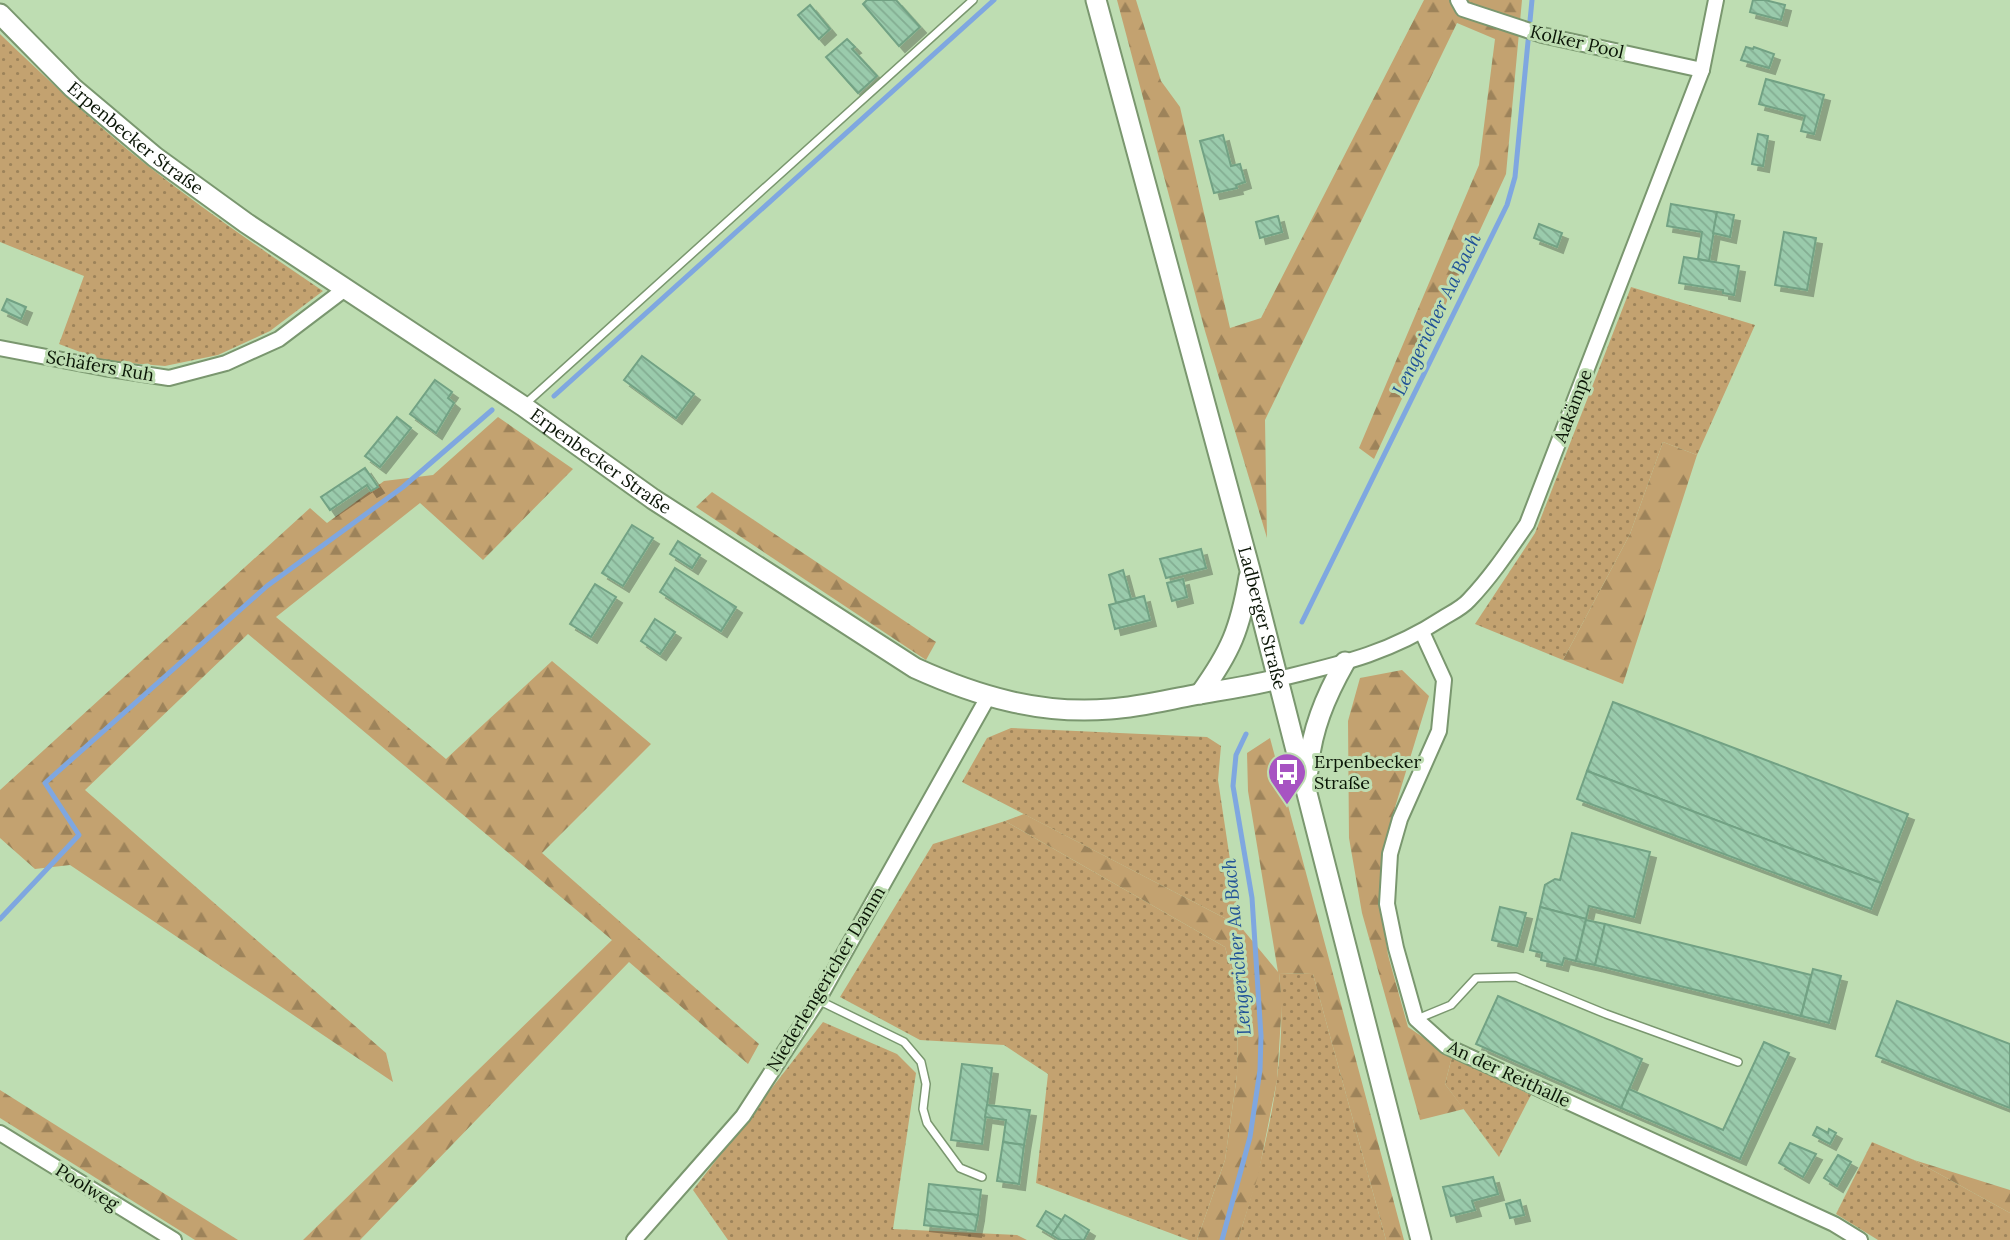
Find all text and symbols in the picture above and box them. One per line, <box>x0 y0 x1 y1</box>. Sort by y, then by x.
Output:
street label: Kolker Pool <box>1528 20 1627 64</box>
street label: Erpenbecker Straße <box>63 76 208 199</box>
water label: Lengericher Aa Bach <box>1386 229 1486 399</box>
street label: Schäfers Ruh <box>44 345 156 386</box>
street label: Aakämpe <box>1548 366 1597 447</box>
street label: Erpenbecker Straße <box>526 403 676 519</box>
street label: Ladberger Straße <box>1233 544 1292 692</box>
place label: Erpenbecker Straße <box>1314 750 1421 794</box>
bus stop icon: Erpenbecker Straße <box>1266 751 1308 806</box>
water label: Lengericher Aa Bach <box>1216 858 1256 1036</box>
street label: Niederlengericher Damm <box>761 882 890 1076</box>
street label: An der Reithalle <box>1443 1035 1574 1112</box>
street label: Poolweg <box>51 1158 124 1216</box>

